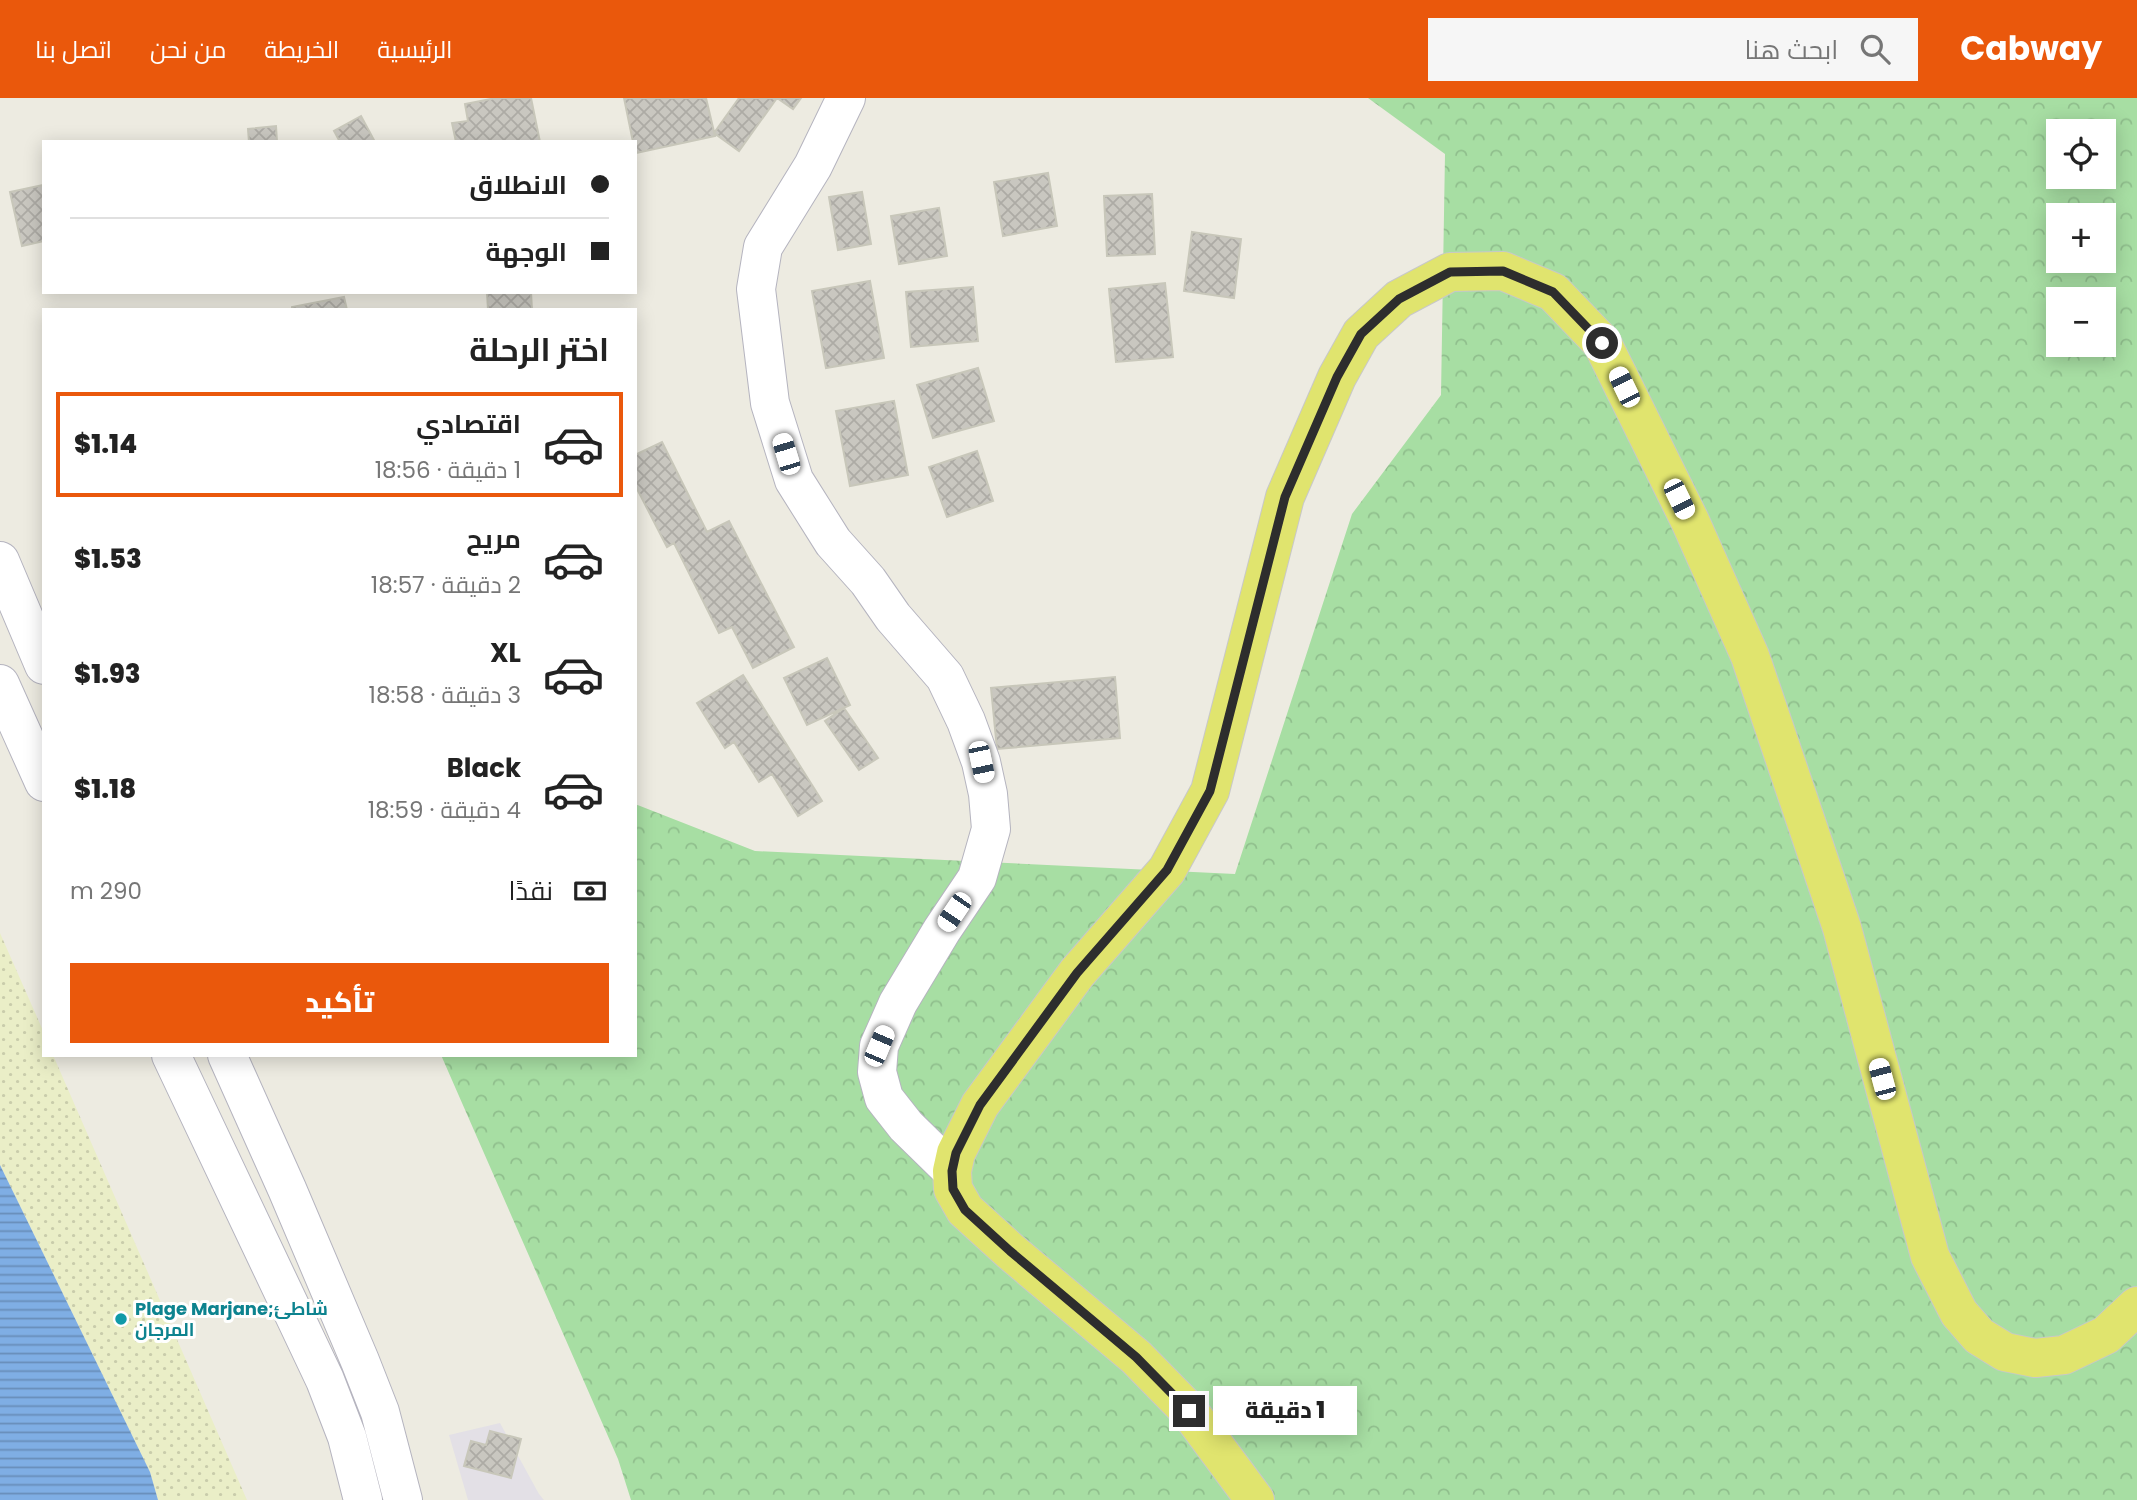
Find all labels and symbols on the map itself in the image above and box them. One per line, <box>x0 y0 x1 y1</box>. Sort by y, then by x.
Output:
route start <box>1586 327 1618 359</box>
car <box>1606 364 1643 410</box>
car <box>770 431 803 477</box>
car <box>1661 476 1698 522</box>
car <box>967 739 996 785</box>
car <box>934 889 975 935</box>
car <box>862 1023 897 1069</box>
car <box>1867 1056 1898 1102</box>
place label: Plage Marjane;شاطئ المرجان <box>135 1296 328 1342</box>
marker: Plage Marjane;شاطئ المرجان <box>113 1311 129 1327</box>
callout: 1 دقيقة <box>1214 1386 1357 1436</box>
route end <box>1173 1395 1205 1427</box>

